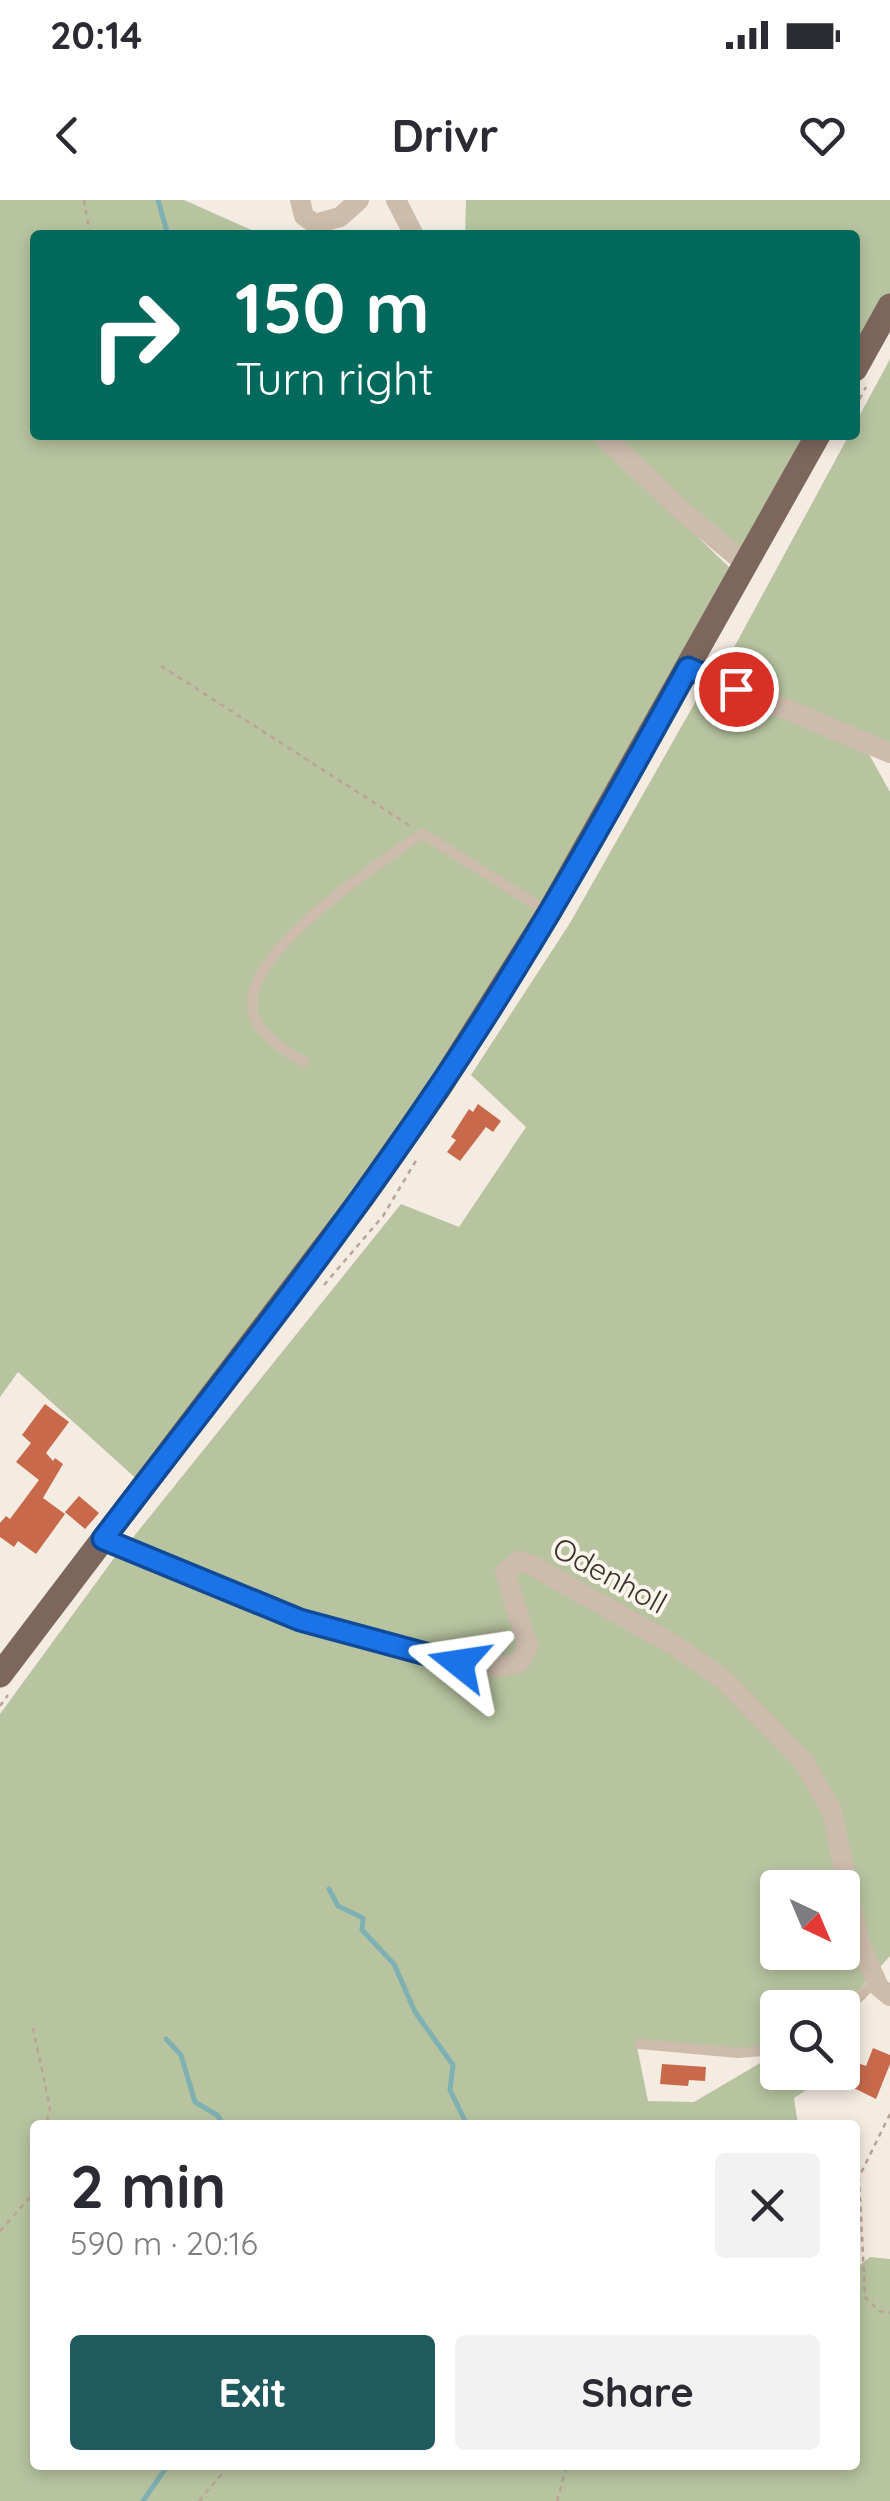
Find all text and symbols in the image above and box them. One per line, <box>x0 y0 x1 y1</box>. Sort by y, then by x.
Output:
text: 20:14 <box>50 11 142 59</box>
text: Drivr <box>391 107 499 163</box>
icon: back <box>40 108 95 163</box>
icon: heart <box>795 108 850 163</box>
text: 150 m <box>235 263 430 351</box>
icon: right <box>70 270 200 400</box>
text: Turn right <box>235 350 434 406</box>
pin <box>694 647 779 732</box>
icon: arrive <box>709 662 764 717</box>
street label: Odenholl <box>546 1528 674 1622</box>
position arrow <box>407 1611 511 1715</box>
north arrow <box>760 1870 860 1970</box>
map controls <box>760 1870 860 2090</box>
button: search <box>760 1990 860 2090</box>
text: 2 min <box>70 2148 226 2223</box>
button: close <box>715 2153 820 2258</box>
text: 590 m · 20:16 <box>70 2223 258 2263</box>
button: Exit <box>70 2335 435 2450</box>
button: Share <box>455 2335 820 2450</box>

